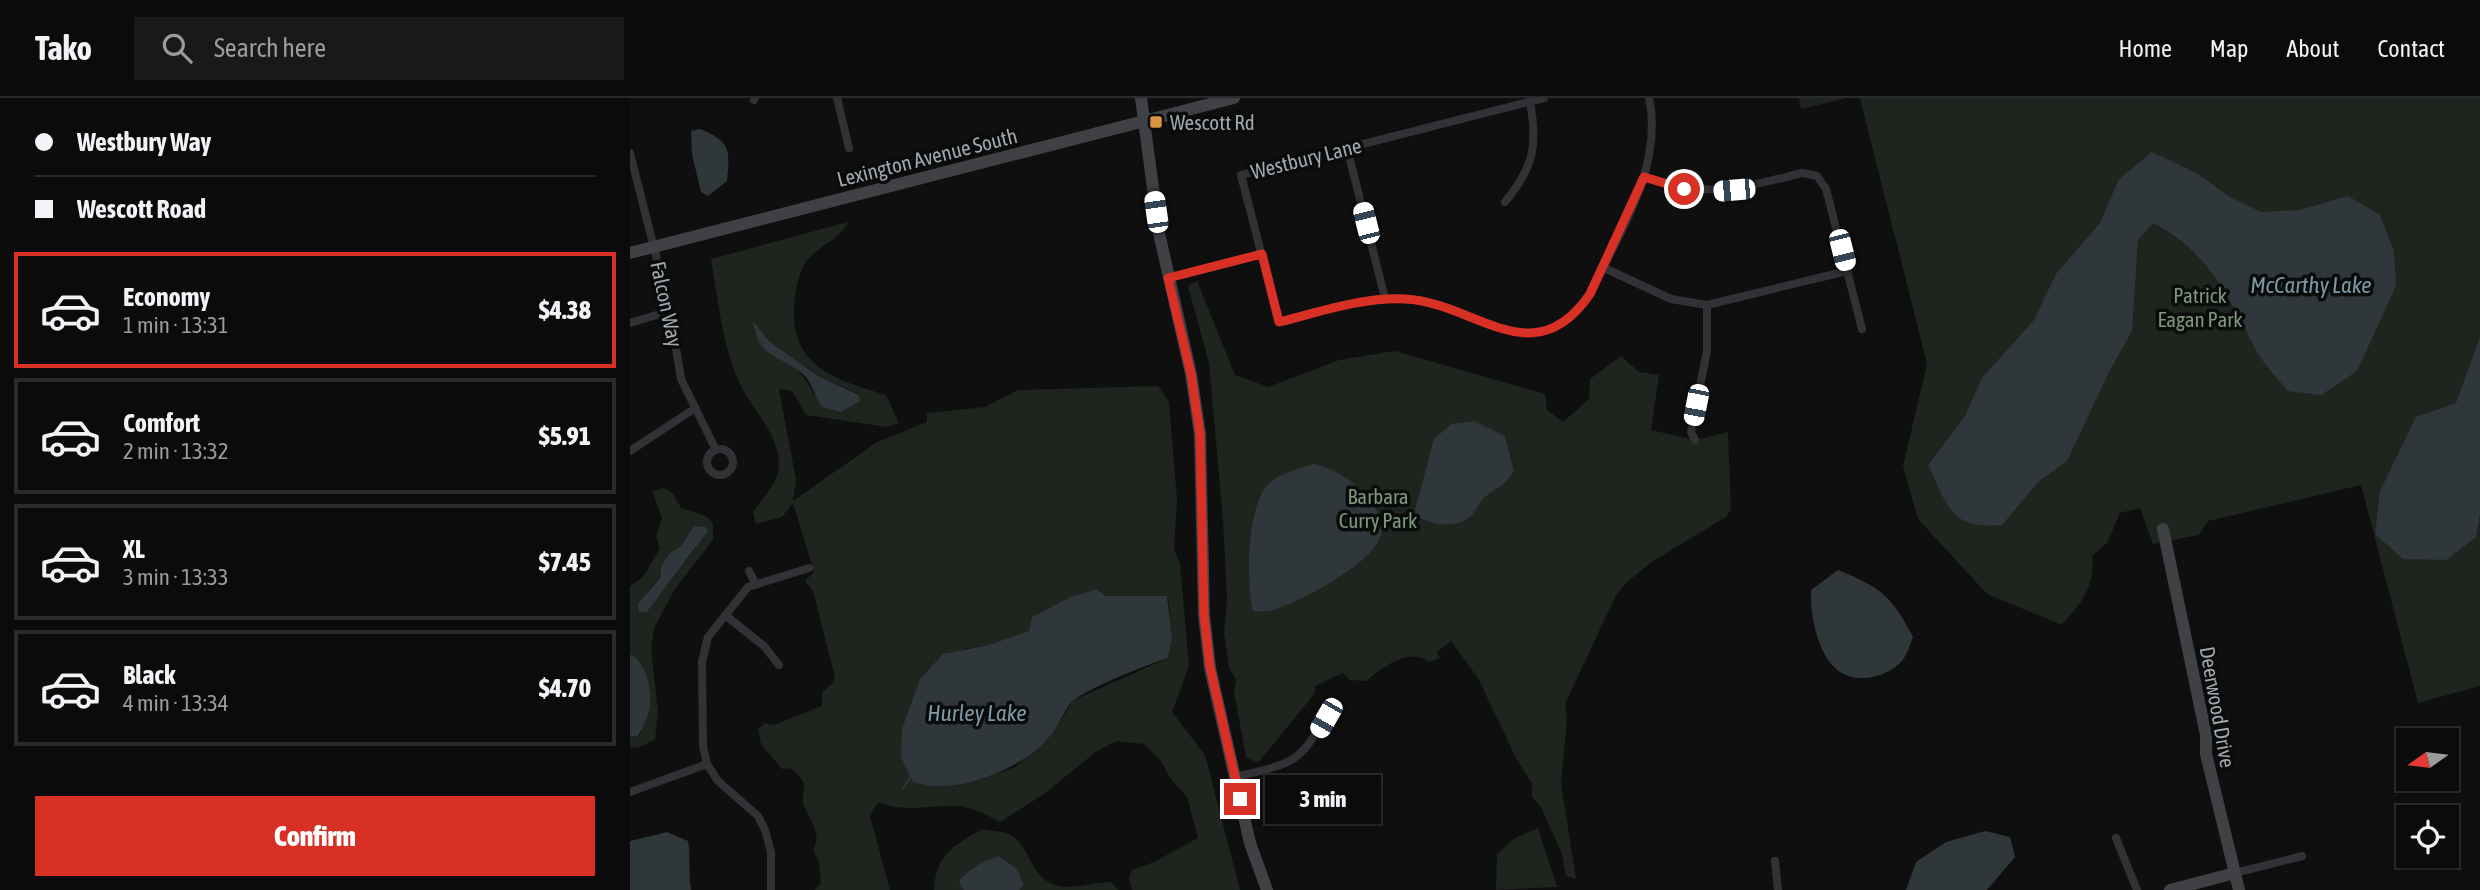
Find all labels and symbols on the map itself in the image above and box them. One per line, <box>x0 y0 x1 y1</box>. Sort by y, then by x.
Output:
place label: Wescott Rd <box>1170 110 1255 134</box>
marker: Wescott Rd <box>1148 114 1164 130</box>
street label: Lexington Avenue South <box>834 123 1020 191</box>
street label: Westbury Lane <box>1248 133 1364 183</box>
route start <box>1668 173 1700 205</box>
car <box>1713 178 1756 202</box>
car <box>1143 190 1170 234</box>
car <box>1351 200 1382 246</box>
car <box>1827 227 1858 273</box>
street label: Falcon Way <box>646 259 688 349</box>
water label: McCarthy Lake <box>2250 272 2372 298</box>
park label: Patrick Eagan Park <box>2157 283 2243 331</box>
car <box>1682 382 1711 428</box>
park label: Barbara Curry Park <box>1339 484 1417 532</box>
street label: Deerwood Drive <box>2196 645 2240 769</box>
car <box>1307 695 1346 741</box>
water label: Hurley Lake <box>927 700 1027 726</box>
north arrow <box>2396 728 2459 791</box>
callout: 3 min <box>1264 774 1380 824</box>
route end <box>1224 783 1256 815</box>

